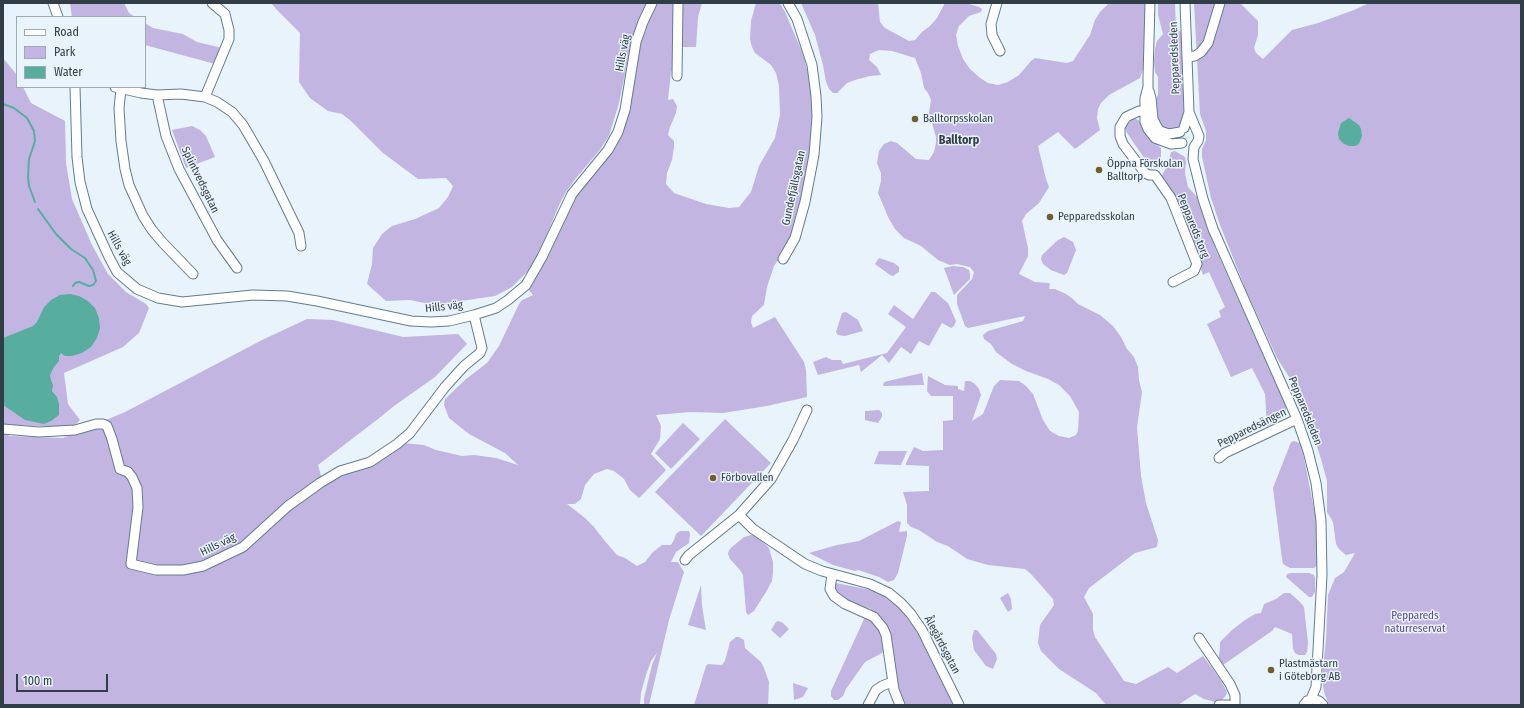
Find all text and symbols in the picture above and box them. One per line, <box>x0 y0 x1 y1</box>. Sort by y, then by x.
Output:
legend <box>16 16 146 88</box>
street label: Pepparedsleden <box>1167 21 1183 95</box>
text: Road <box>54 25 79 39</box>
street label: Hills väg <box>613 33 633 73</box>
text: Park <box>54 45 75 59</box>
text: Water <box>54 65 82 79</box>
place label: Balltorpsskolan <box>923 112 993 126</box>
marker: Balltorpsskolan <box>910 114 920 124</box>
district label: Balltorp <box>939 134 979 148</box>
street label: Splintvedsgatan <box>178 145 222 215</box>
street label: Gundefjällsgatan <box>780 149 808 227</box>
place label: Öppna Förskolan Balltorp <box>1107 157 1183 183</box>
marker: Öppna Förskolan Balltorp <box>1094 165 1104 175</box>
street label: Peppareds torg <box>1174 192 1212 260</box>
place label: Pepparedsskolan <box>1058 210 1135 224</box>
marker: Pepparedsskolan <box>1045 212 1055 222</box>
street label: Hills väg <box>104 228 134 268</box>
street label: Hills väg <box>425 298 463 316</box>
street label: Pepparedsleden <box>1285 375 1325 447</box>
street label: Pepparedsängen <box>1216 406 1288 450</box>
place label: Förbovallen <box>721 471 774 485</box>
marker: Förbovallen <box>708 473 718 483</box>
street label: Hills väg <box>198 531 238 559</box>
park label: Peppareds naturreservat <box>1384 609 1446 635</box>
street label: Ålegårdsgatan <box>921 614 963 676</box>
place label: Plastmästarn i Göteborg AB <box>1279 657 1340 683</box>
marker: Plastmästarn i Göteborg AB <box>1266 665 1276 675</box>
scale bar <box>18 666 110 692</box>
text: 100 m <box>23 674 52 688</box>

